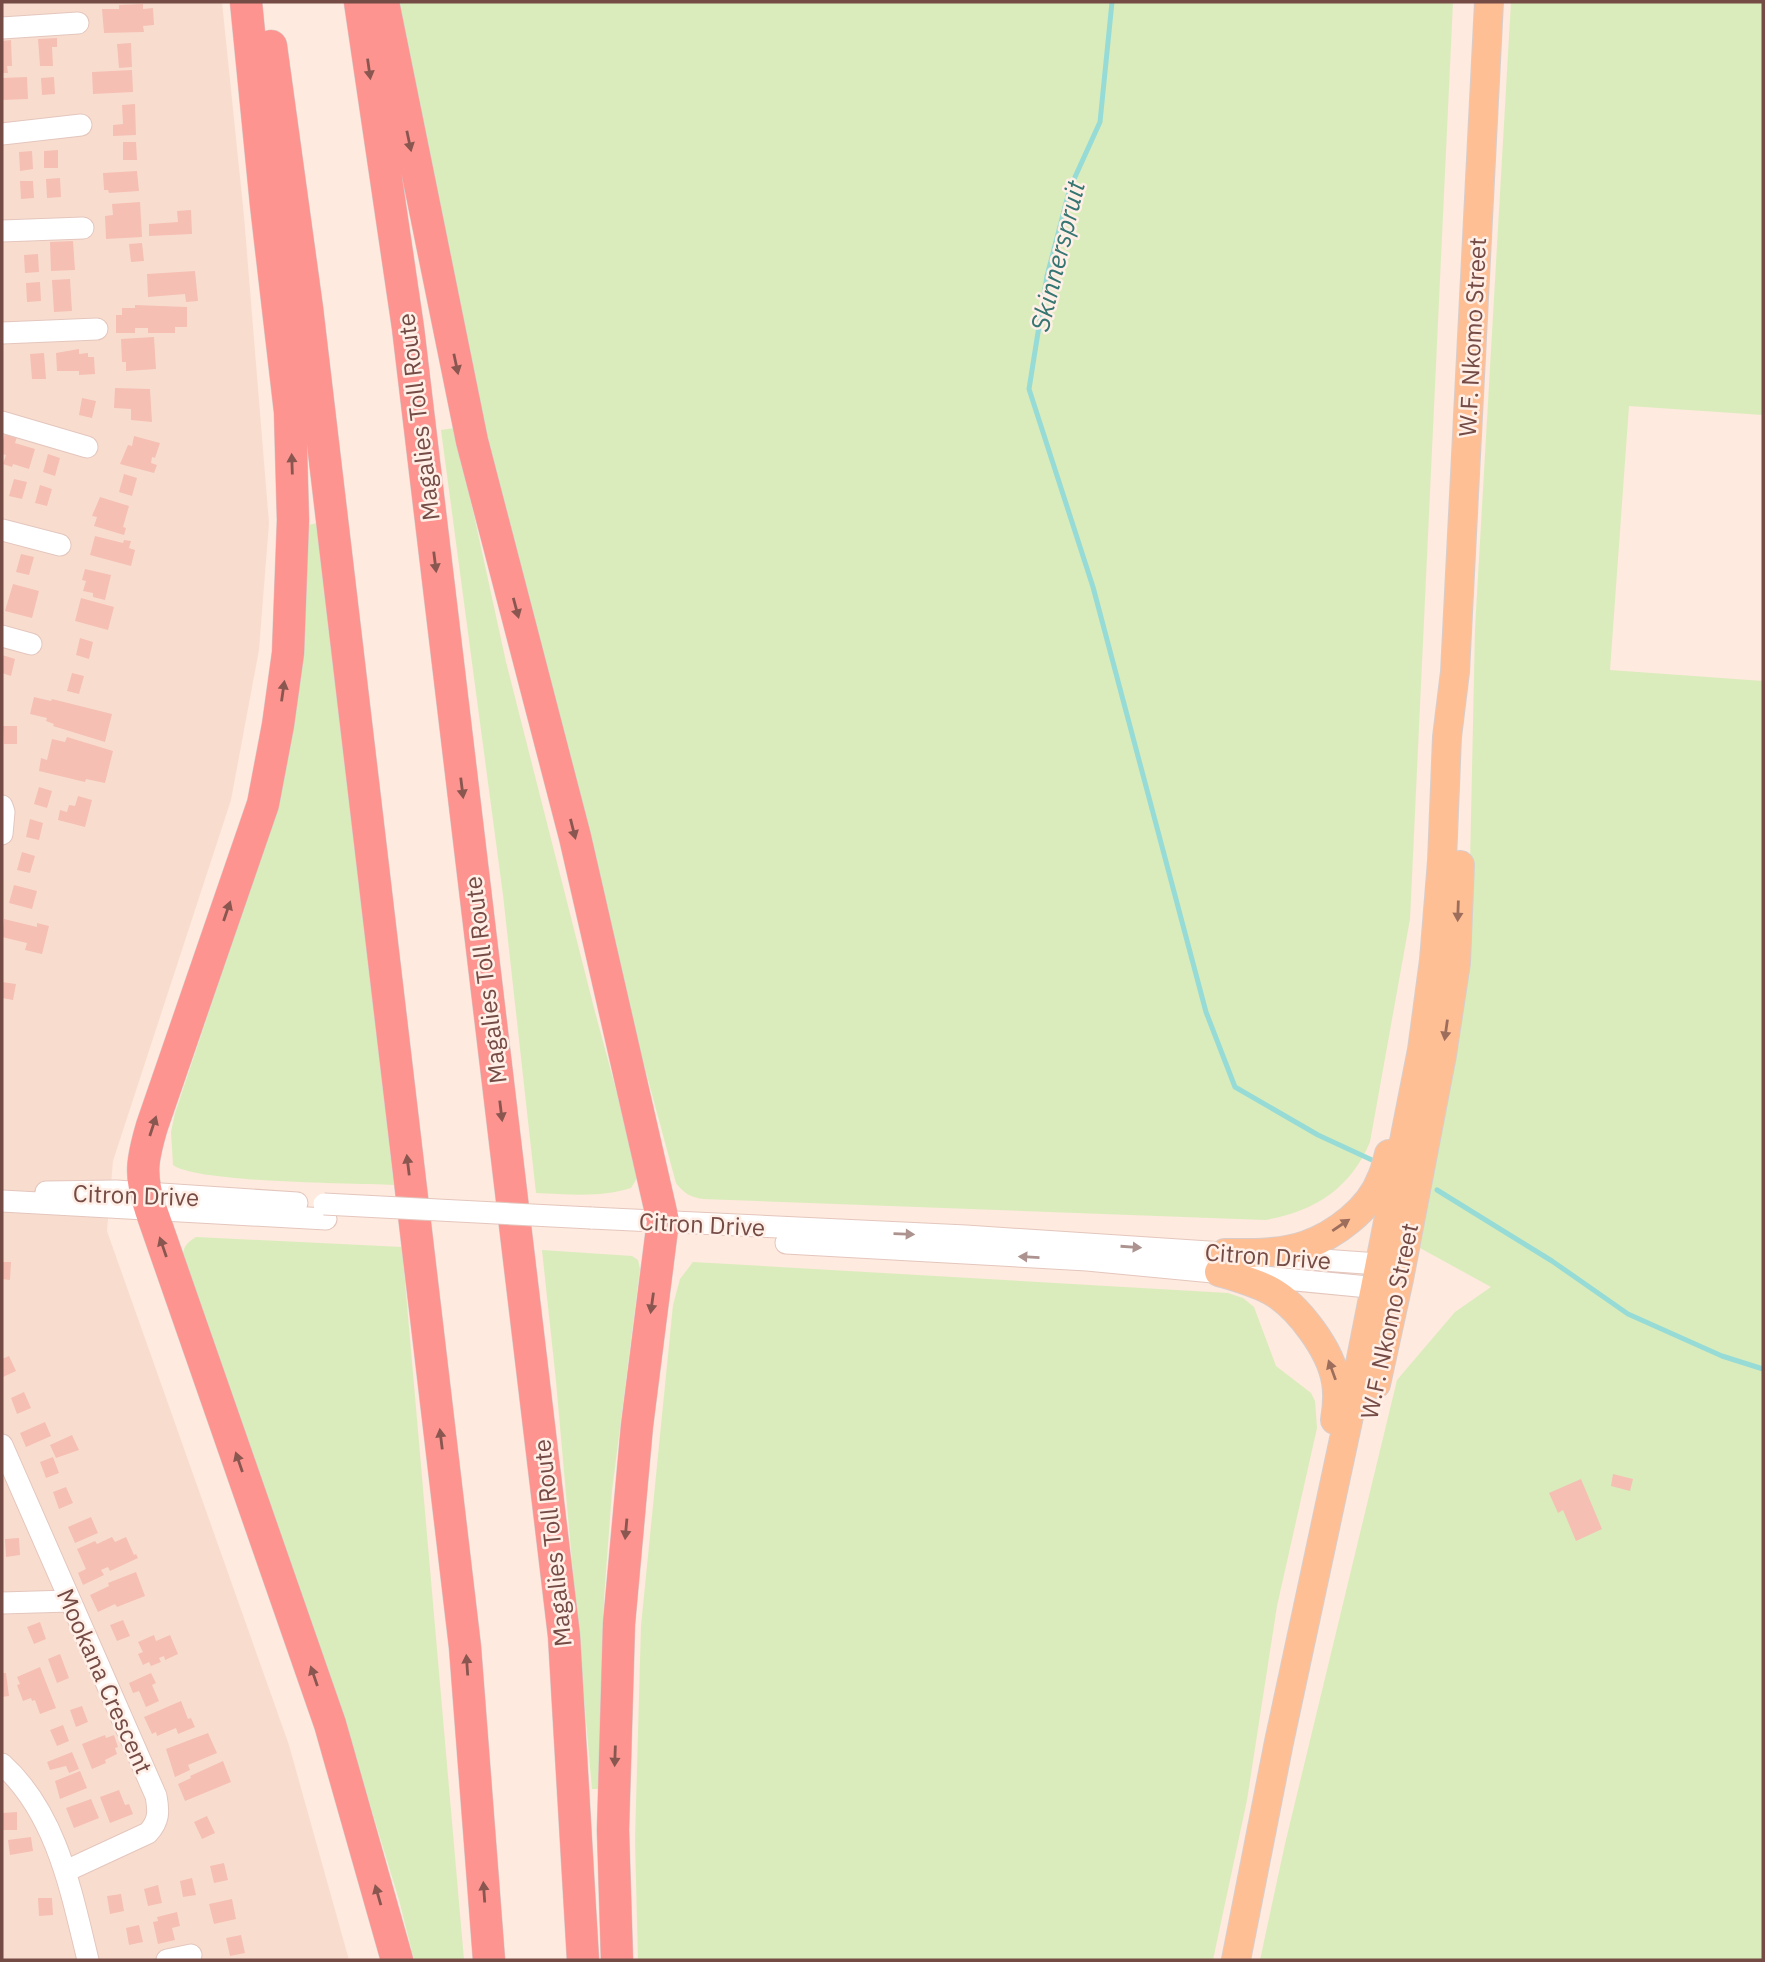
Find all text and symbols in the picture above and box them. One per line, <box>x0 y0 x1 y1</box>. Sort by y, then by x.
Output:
one-way arrow <box>364 58 375 80</box>
one-way arrow <box>404 130 415 152</box>
water label: Skinnerspruit <box>1022 177 1092 335</box>
street label: W.F. Nkomo Street <box>1451 237 1493 437</box>
street label: Magalies Toll Route <box>389 312 447 522</box>
one-way arrow <box>450 353 461 375</box>
one-way arrow <box>286 453 297 475</box>
one-way arrow <box>430 551 441 573</box>
one-way arrow <box>511 598 521 619</box>
one-way arrow <box>278 680 289 702</box>
one-way arrow <box>457 777 468 799</box>
one-way arrow <box>568 818 579 840</box>
street label: Magalies Toll Route <box>456 875 514 1085</box>
one-way arrow <box>222 900 232 921</box>
one-way arrow <box>1453 901 1464 923</box>
one-way arrow <box>1440 1020 1451 1042</box>
one-way arrow <box>496 1100 507 1122</box>
one-way arrow <box>148 1115 158 1136</box>
one-way arrow <box>403 1154 414 1176</box>
street label: Citron Drive <box>72 1177 200 1213</box>
street label: Citron Drive <box>638 1205 766 1243</box>
one-way arrow <box>1332 1218 1350 1232</box>
street label: W.F. Nkomo Street <box>1353 1220 1425 1422</box>
one-way arrow <box>893 1228 915 1239</box>
one-way arrow <box>158 1236 169 1257</box>
street label: Citron Drive <box>1204 1236 1332 1276</box>
one-way arrow <box>1120 1242 1142 1253</box>
one-way arrow <box>1018 1251 1040 1262</box>
one-way arrow <box>647 1292 658 1314</box>
one-way arrow <box>1326 1359 1337 1380</box>
one-way arrow <box>435 1428 446 1450</box>
street label: Magalies Toll Route <box>525 1438 579 1648</box>
one-way arrow <box>233 1451 244 1472</box>
one-way arrow <box>620 1518 631 1540</box>
street label: Mookana Crescent <box>50 1583 160 1779</box>
one-way arrow <box>461 1654 472 1676</box>
one-way arrow <box>308 1666 319 1687</box>
one-way arrow <box>610 1746 621 1768</box>
one-way arrow <box>478 1881 489 1903</box>
one-way arrow <box>372 1883 383 1905</box>

